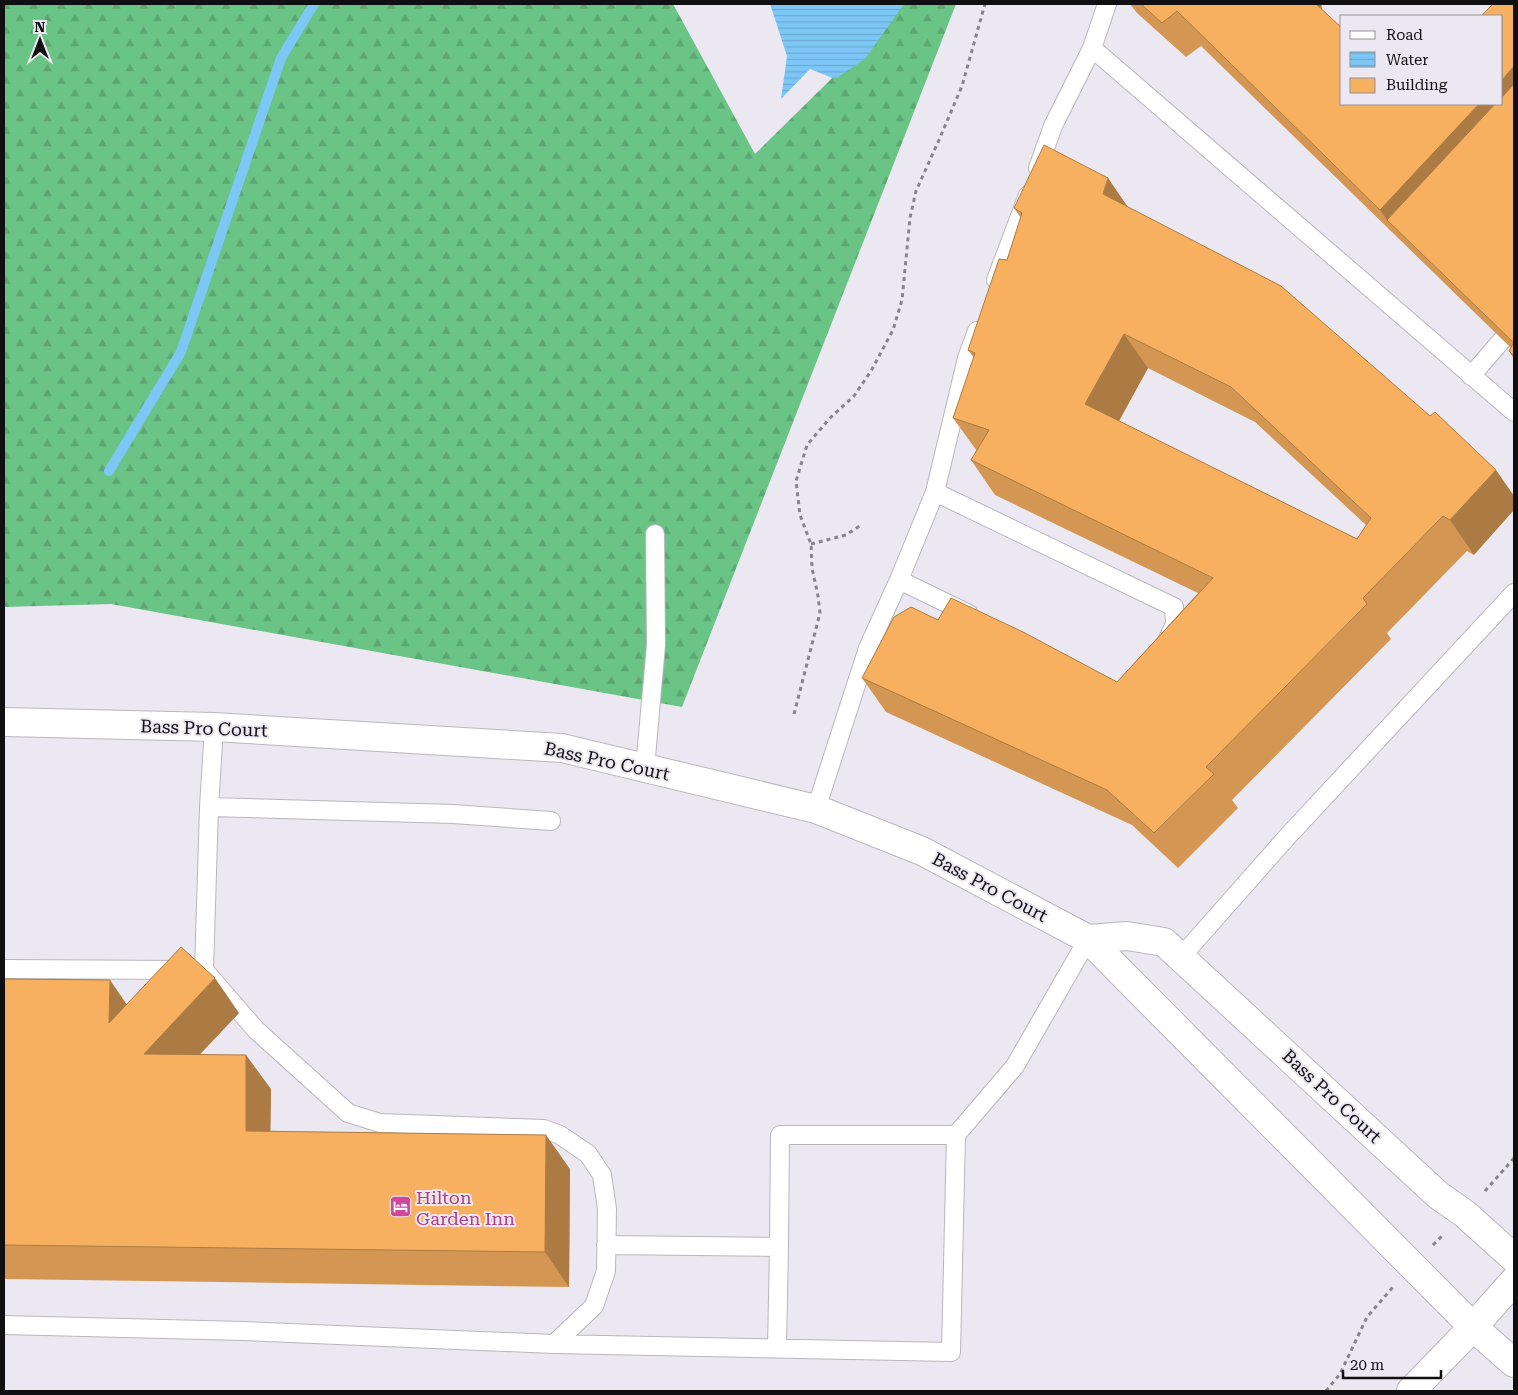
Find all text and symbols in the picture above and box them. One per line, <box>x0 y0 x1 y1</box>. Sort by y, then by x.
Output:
north arrow <box>15 15 65 65</box>
legend <box>1340 15 1503 105</box>
text: N <box>35 19 46 35</box>
text: Road <box>1386 26 1423 44</box>
text: Water <box>1386 51 1428 69</box>
text: Building <box>1386 76 1448 94</box>
street label: Bass Pro Court <box>140 715 268 741</box>
street label: Bass Pro Court <box>543 737 672 785</box>
street label: Bass Pro Court <box>929 848 1051 926</box>
street label: Bass Pro Court <box>1278 1045 1386 1147</box>
place label: Hilton Garden Inn <box>416 1187 515 1229</box>
hotel icon: Hilton Garden Inn <box>388 1195 412 1219</box>
scale bar <box>1343 1348 1440 1380</box>
text: 20 m <box>1350 1356 1385 1374</box>

